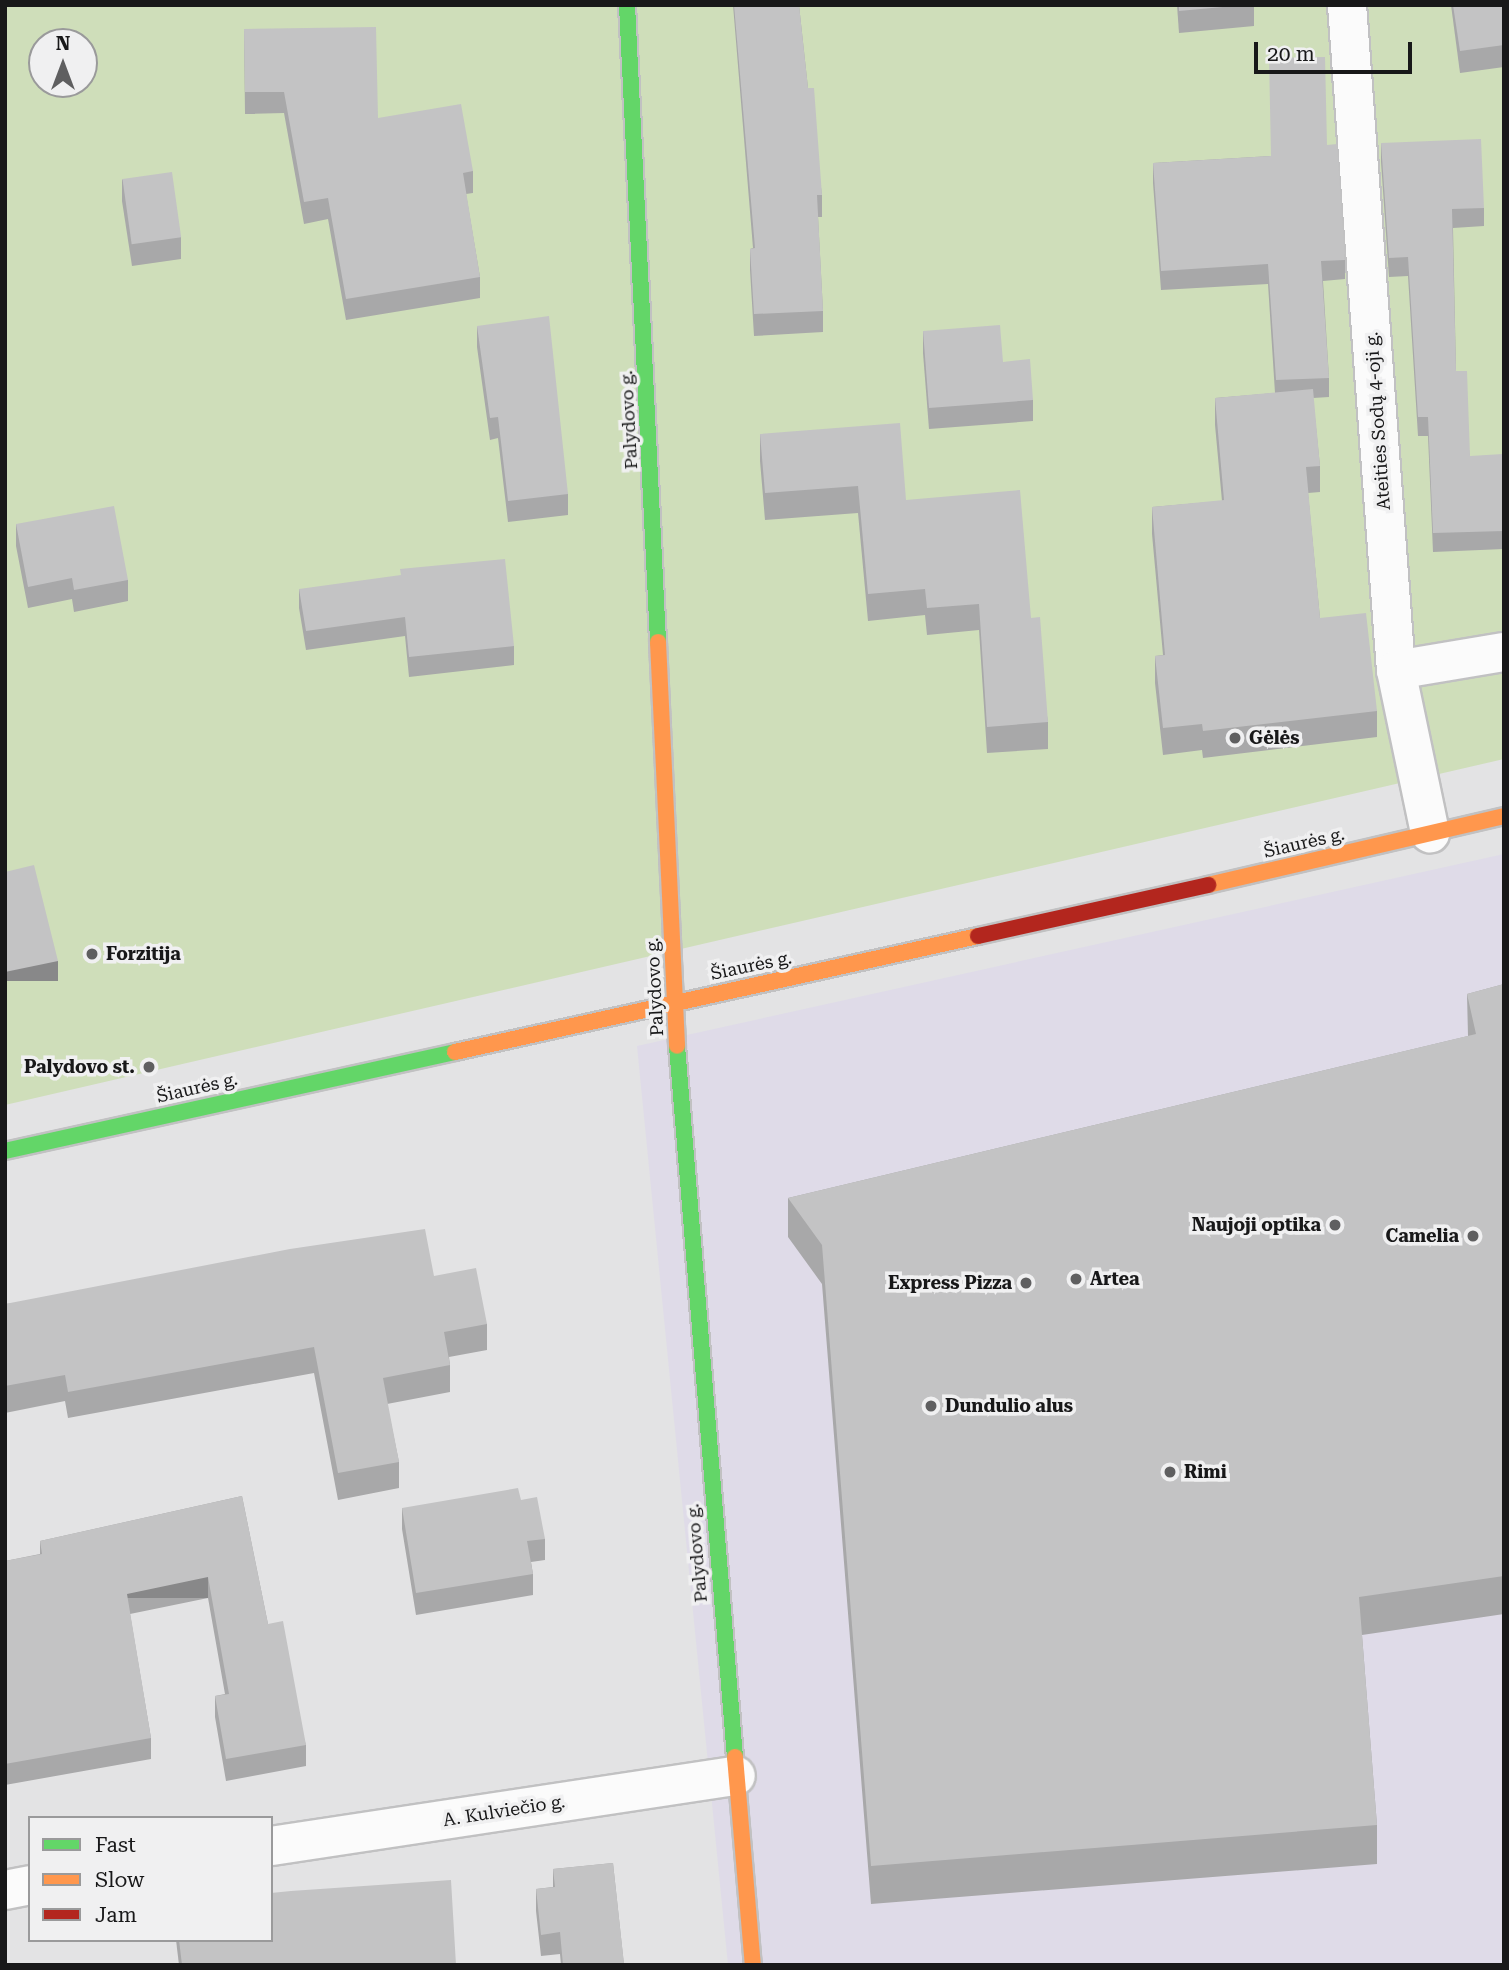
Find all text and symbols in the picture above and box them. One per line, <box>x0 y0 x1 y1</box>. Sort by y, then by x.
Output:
north arrow <box>28 28 98 98</box>
scale bar <box>1257 28 1414 72</box>
text: N <box>56 32 70 55</box>
text: 20 m <box>1267 42 1315 66</box>
street label: Ateities Sodų 4-oji g. <box>1361 331 1395 511</box>
street label: Palydovo g. <box>616 370 642 470</box>
place label: Gėlės <box>1249 727 1299 749</box>
marker: Gėlės <box>1227 730 1243 746</box>
street label: Šiaurės g. <box>1261 823 1347 863</box>
street label: Palydovo g. <box>642 937 668 1037</box>
place label: Forzitija <box>106 943 181 965</box>
marker: Forzitija <box>84 946 100 962</box>
street label: Šiaurės g. <box>708 947 794 985</box>
place label: Palydovo st. <box>24 1056 135 1078</box>
marker: Palydovo st. <box>141 1059 157 1075</box>
street label: Šiaurės g. <box>154 1068 240 1108</box>
place label: Naujoji optika <box>1192 1214 1321 1236</box>
marker: Naujoji optika <box>1327 1217 1343 1233</box>
place label: Camelia <box>1385 1225 1459 1247</box>
marker: Camelia <box>1465 1228 1481 1244</box>
place label: Artea <box>1090 1268 1140 1290</box>
marker: Artea <box>1068 1271 1084 1287</box>
place label: Express Pizza <box>888 1272 1012 1294</box>
marker: Express Pizza <box>1018 1275 1034 1291</box>
place label: Dundulio alus <box>945 1395 1073 1417</box>
marker: Dundulio alus <box>923 1398 939 1414</box>
place label: Rimi <box>1184 1461 1227 1483</box>
marker: Rimi <box>1162 1464 1178 1480</box>
street label: Palydovo g. <box>682 1503 712 1603</box>
street label: A. Kulviečio g. <box>441 1791 567 1831</box>
legend <box>28 1816 273 1942</box>
text: Fast <box>95 1833 136 1857</box>
text: Slow <box>95 1868 144 1892</box>
text: Jam <box>95 1903 137 1927</box>

